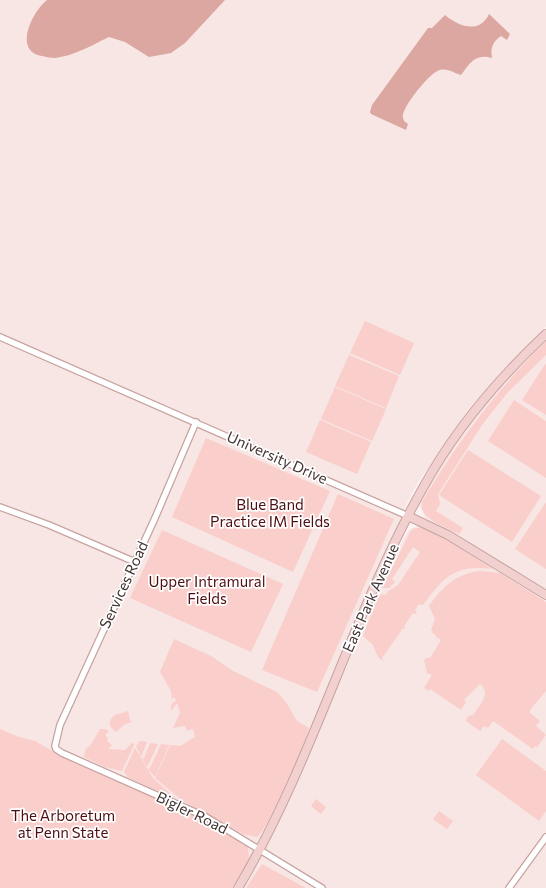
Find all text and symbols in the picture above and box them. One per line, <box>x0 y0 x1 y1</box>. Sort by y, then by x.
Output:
street label: University Drive <box>224 427 331 487</box>
park label: Blue Band Practice IM Fields <box>210 495 330 530</box>
street label: Services Road <box>95 538 151 631</box>
street label: East Park Avenue <box>338 540 402 655</box>
park label: Upper Intramural Fields <box>148 572 266 607</box>
street label: Bigler Road <box>154 787 231 837</box>
park label: The Arboretum at Penn State <box>11 806 115 841</box>

